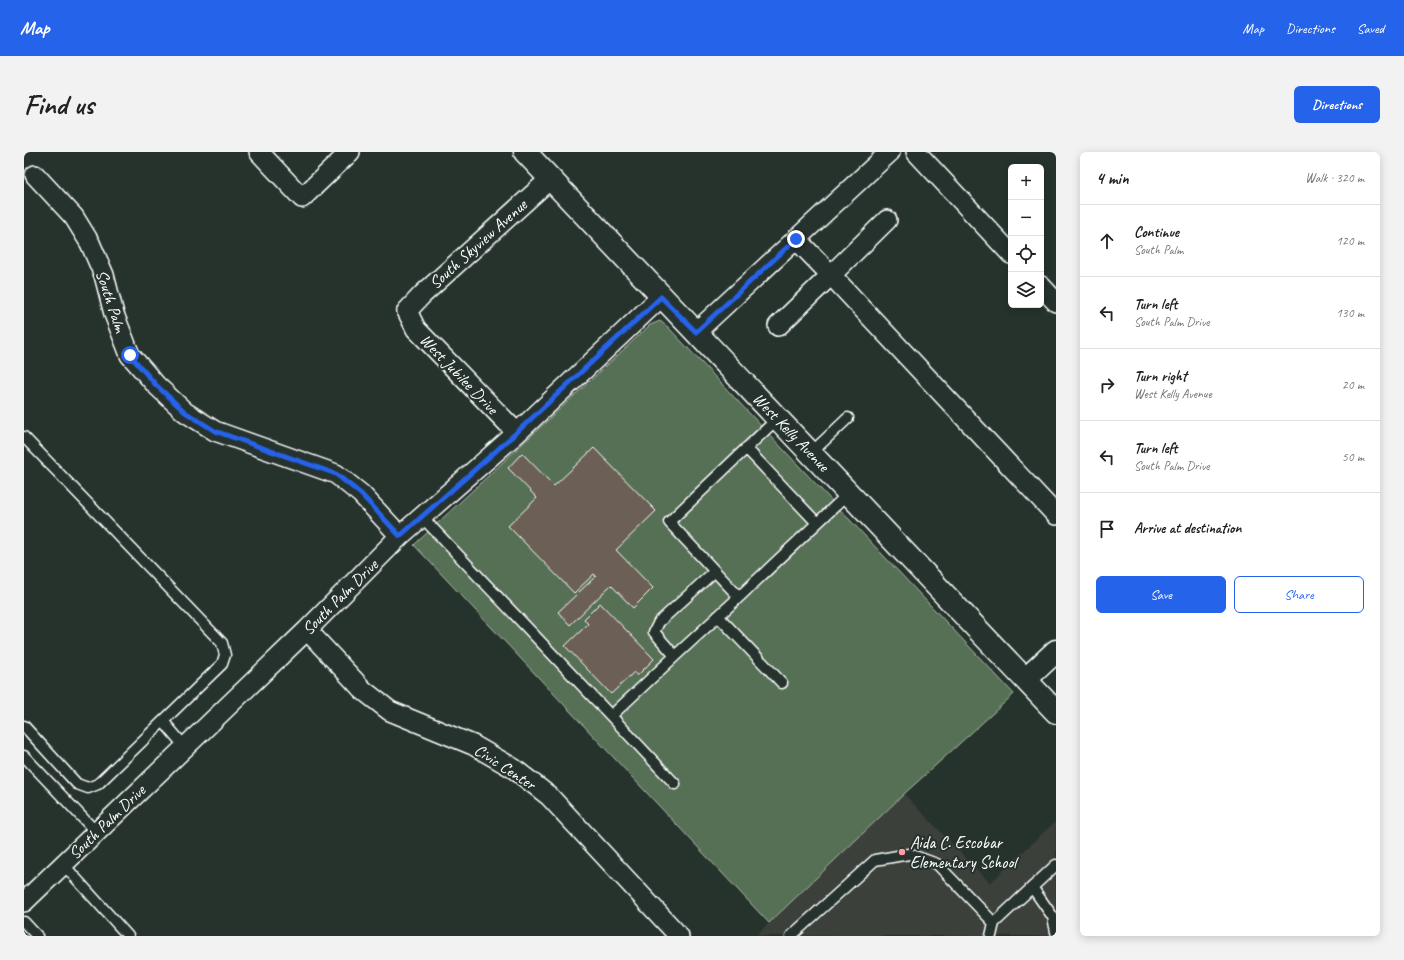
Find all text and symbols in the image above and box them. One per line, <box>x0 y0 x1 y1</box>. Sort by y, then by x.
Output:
text: Map <box>20 16 50 40</box>
text: Map <box>1243 20 1264 37</box>
text: Directions <box>1286 20 1335 37</box>
text: Saved <box>1357 20 1384 37</box>
button: Directions <box>1294 86 1380 123</box>
text: Find us <box>24 87 94 122</box>
map controls <box>1008 164 1044 308</box>
button: + <box>1008 164 1044 200</box>
text: 4 min <box>1096 168 1129 189</box>
text: Walk · 320 m <box>1305 170 1364 186</box>
street label: South Skyview Avenue <box>425 194 532 293</box>
button: − <box>1008 200 1044 236</box>
text: Continue <box>1134 223 1179 242</box>
route end <box>787 230 805 248</box>
icon: ahead <box>1096 230 1118 252</box>
text: 120 m <box>1336 233 1364 249</box>
button: locate <box>1008 236 1044 272</box>
text: South Palm <box>1134 242 1183 258</box>
street label: South Palm <box>91 267 131 336</box>
button: layers <box>1008 272 1044 308</box>
text: Turn left <box>1134 295 1177 314</box>
icon: left <box>1096 302 1118 324</box>
text: 130 m <box>1336 305 1364 321</box>
text: South Palm Drive <box>1134 314 1210 330</box>
street label: West Jubilee Drive <box>415 329 504 420</box>
route start <box>121 346 139 364</box>
text: Turn right <box>1134 367 1187 386</box>
icon: right <box>1096 374 1118 396</box>
text: 20 m <box>1342 377 1364 393</box>
text: West Kelly Avenue <box>1134 386 1212 402</box>
street label: West Kelly Avenue <box>748 388 835 477</box>
text: Turn left <box>1134 439 1177 458</box>
icon: left <box>1096 446 1118 468</box>
text: 50 m <box>1342 449 1364 465</box>
text: South Palm Drive <box>1134 458 1210 474</box>
icon: arrive <box>1096 518 1118 540</box>
text: Arrive at destination <box>1134 519 1241 538</box>
street label: South Palm Drive <box>298 554 383 639</box>
button: Save <box>1096 576 1226 613</box>
button: Share <box>1234 576 1364 613</box>
street label: Civic Center <box>470 739 541 796</box>
street label: South Palm Drive <box>64 779 151 864</box>
place label: Aida C. Escobar Elementary School <box>910 832 1019 873</box>
marker: Aida C. Escobar Elementary School <box>897 847 907 857</box>

